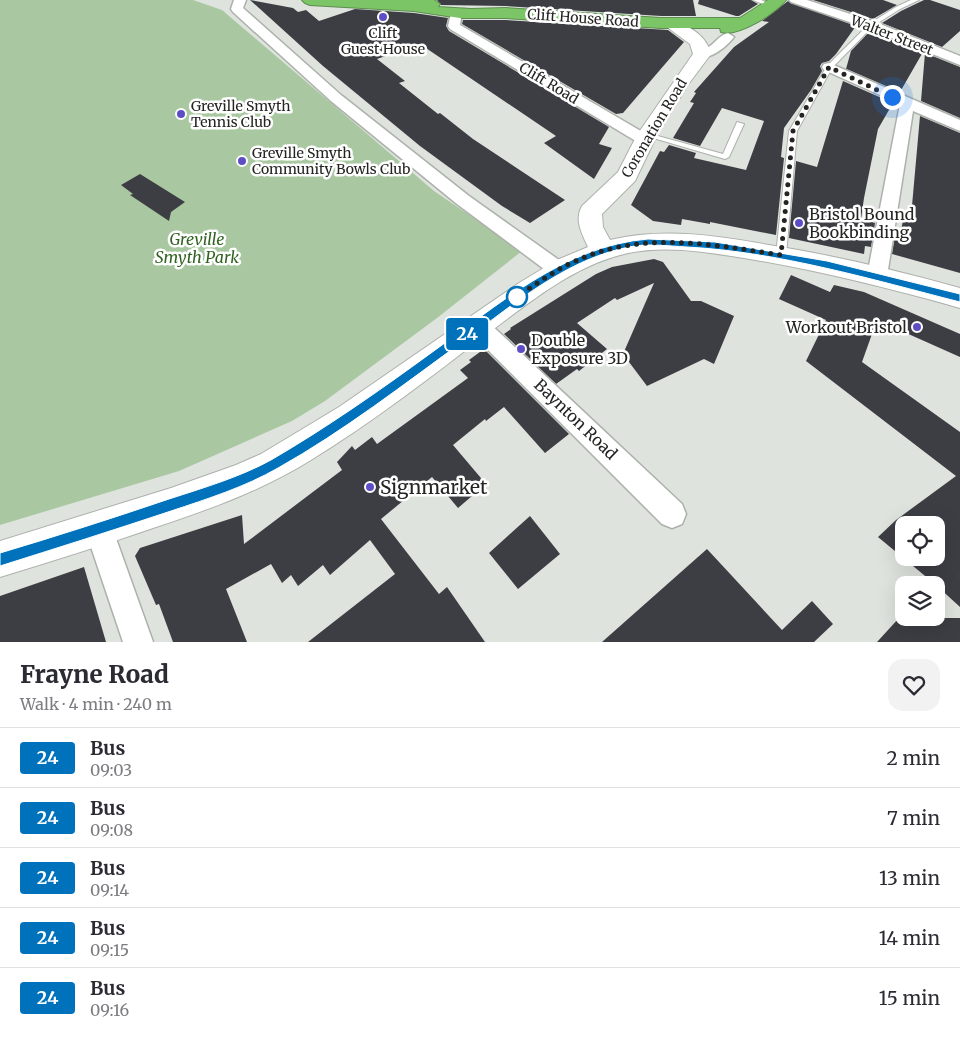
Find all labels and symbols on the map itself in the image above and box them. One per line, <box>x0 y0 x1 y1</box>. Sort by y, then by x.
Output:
street label: Clift House Road <box>527 5 640 31</box>
marker: Clift Guest House <box>377 11 389 23</box>
street label: Walter Street <box>847 11 936 59</box>
place label: Clift Guest House <box>341 24 425 58</box>
street label: Clift Road <box>516 58 582 108</box>
street label: Coronation Road <box>617 75 691 181</box>
your location <box>880 85 905 110</box>
place label: Greville Smyth Tennis Club <box>191 97 291 131</box>
marker: Greville Smyth Tennis Club <box>175 108 187 120</box>
place label: Greville Smyth Community Bowls Club <box>252 144 410 178</box>
marker: Greville Smyth Community Bowls Club <box>236 155 248 167</box>
place label: Bristol Bound Bookbinding <box>809 204 915 242</box>
marker: Bristol Bound Bookbinding <box>793 217 805 229</box>
park label: Greville Smyth Park <box>155 229 239 267</box>
unlabelled marker <box>506 286 528 308</box>
place label: Workout Bristol <box>785 317 907 337</box>
line badge: 24 <box>444 318 490 350</box>
marker: Workout Bristol <box>911 321 923 333</box>
place label: Double Exposure 3D <box>531 330 628 368</box>
marker: Double Exposure 3D <box>515 343 527 355</box>
street label: Baynton Road <box>530 374 622 464</box>
place label: Signmarket <box>380 475 488 499</box>
marker: Signmarket <box>364 481 376 493</box>

